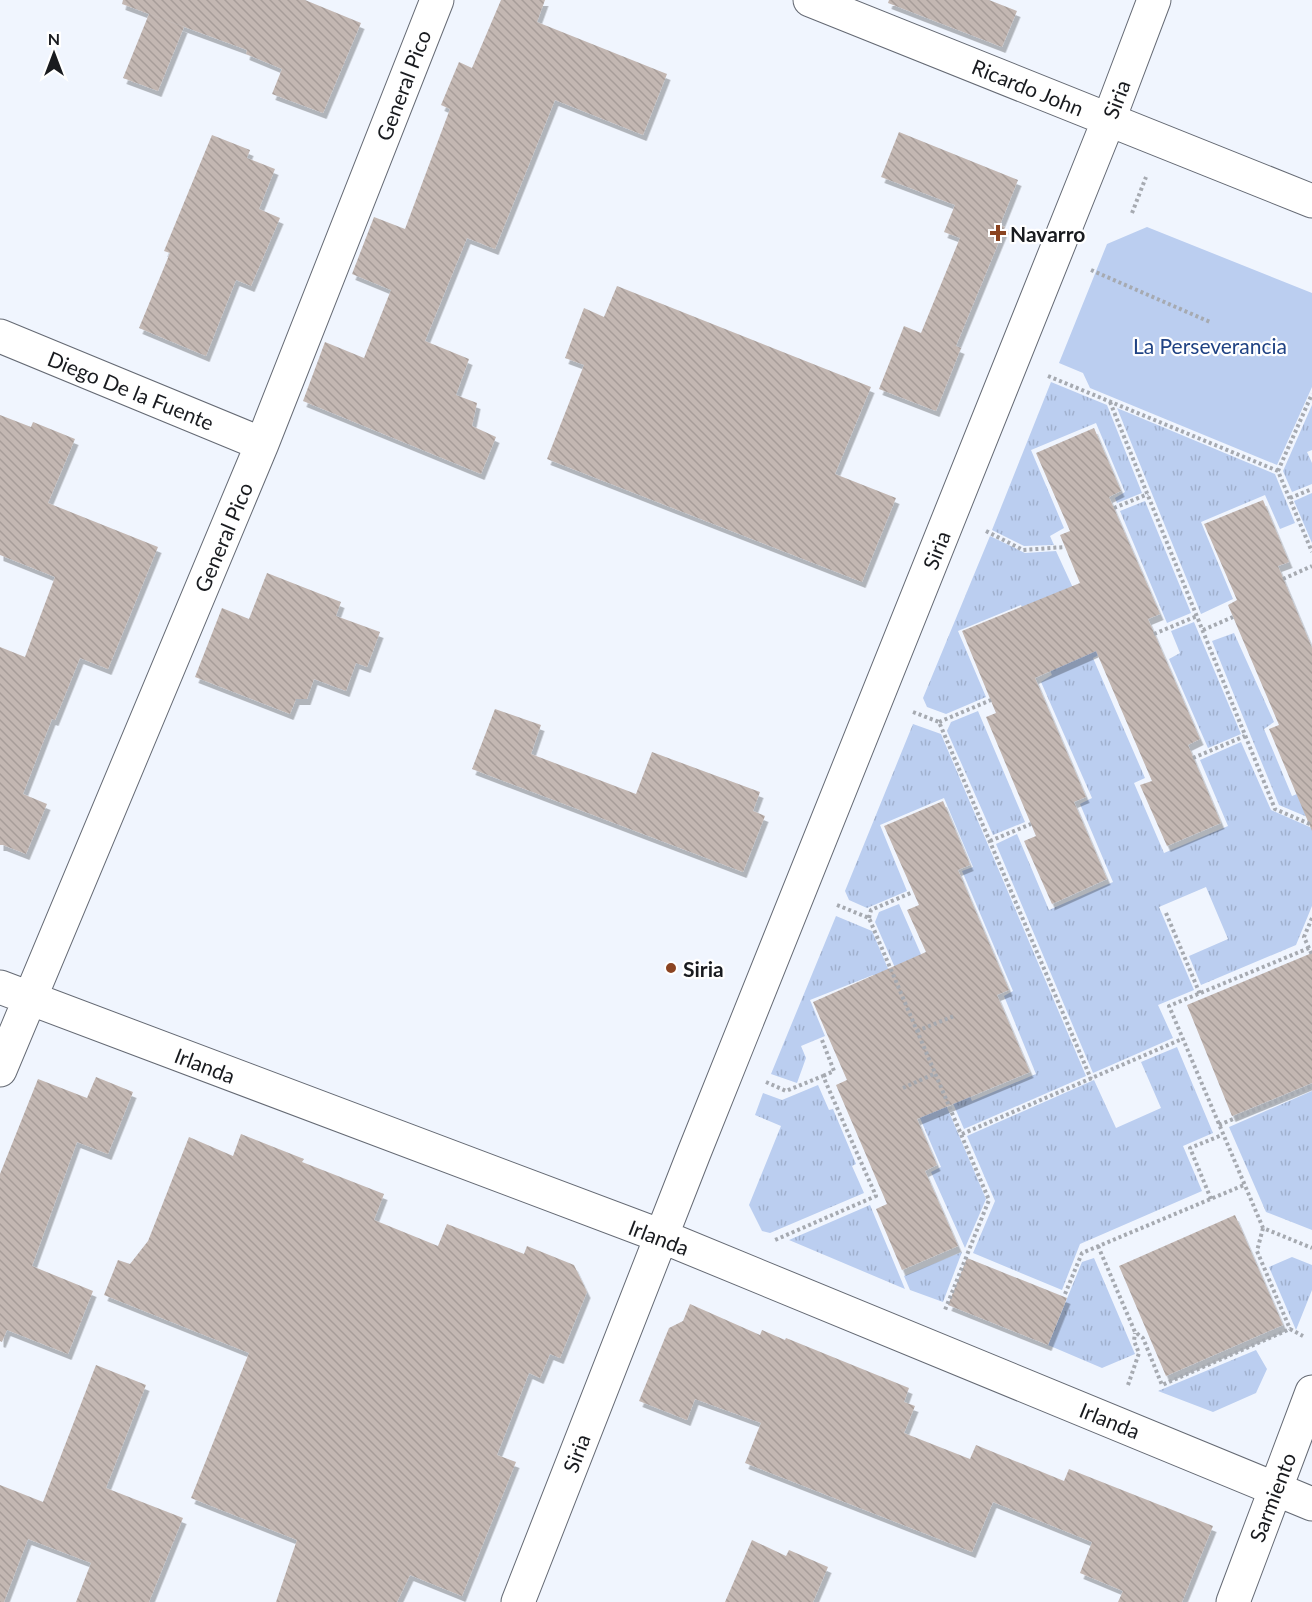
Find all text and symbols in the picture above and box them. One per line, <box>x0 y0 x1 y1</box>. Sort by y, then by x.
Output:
north arrow <box>24 24 84 84</box>
street label: General Pico <box>370 26 436 144</box>
text: N <box>48 29 60 48</box>
street label: Ricardo John <box>969 53 1087 121</box>
street label: Siria <box>1097 76 1135 122</box>
place label: Navarro <box>1010 221 1085 246</box>
marker: Navarro <box>991 226 1005 240</box>
park label: La Perseverancia <box>1133 333 1287 358</box>
street label: Diego De la Fuente <box>44 345 218 435</box>
street label: General Pico <box>189 478 257 596</box>
street label: Siria <box>917 527 955 573</box>
place label: Siria <box>683 956 724 981</box>
marker: Siria <box>664 961 678 975</box>
street label: Irlanda <box>171 1042 239 1088</box>
street label: Irlanda <box>625 1214 693 1260</box>
street label: Irlanda <box>1076 1397 1144 1443</box>
street label: Siria <box>557 1430 595 1476</box>
street label: Sarmiento <box>1244 1449 1300 1545</box>

